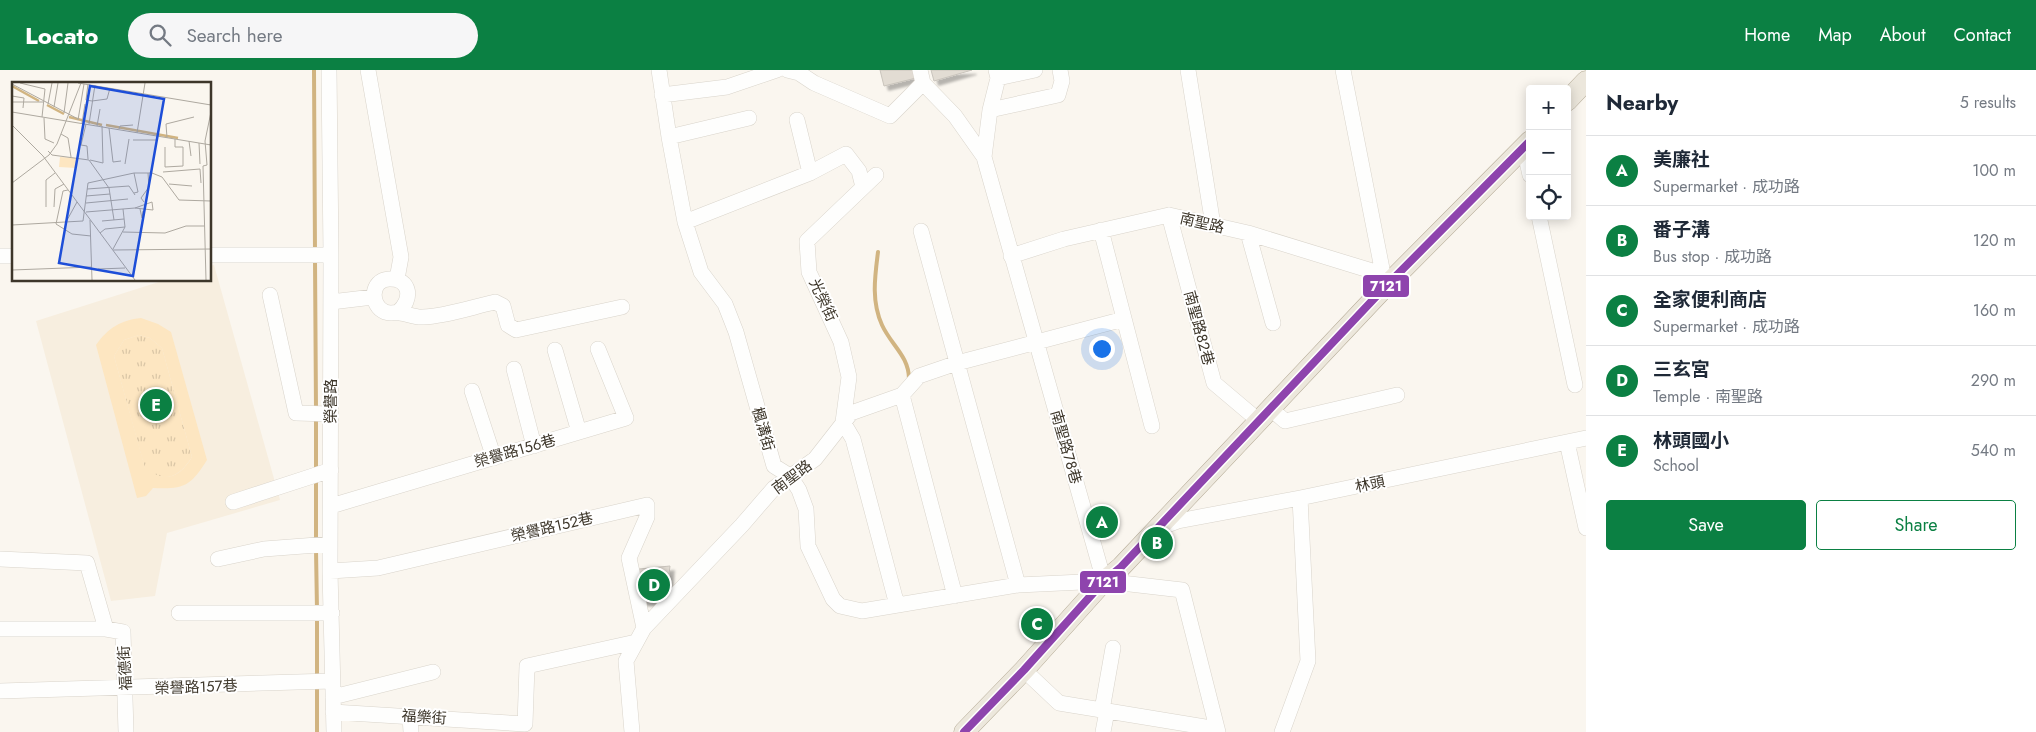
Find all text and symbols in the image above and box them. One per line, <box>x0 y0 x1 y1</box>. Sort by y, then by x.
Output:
search box <box>128 13 478 58</box>
text: Locato <box>25 18 98 53</box>
icon: search <box>146 21 174 49</box>
text: Search here <box>186 22 283 49</box>
text: Home <box>1744 22 1790 48</box>
text: Map <box>1818 22 1852 48</box>
text: About <box>1880 22 1925 48</box>
text: Contact <box>1953 22 2011 48</box>
inset map <box>12 82 211 281</box>
map controls <box>1526 85 1571 220</box>
button: + <box>1526 85 1571 130</box>
text: Nearby <box>1606 88 1678 118</box>
text: 5 results <box>1960 91 2016 114</box>
button: − <box>1526 130 1571 175</box>
text: 美廉社 <box>1653 146 1710 173</box>
text: A <box>1616 159 1628 182</box>
text: 100 m <box>1972 159 2016 182</box>
button: locate <box>1526 175 1571 220</box>
text: Supermarket · 成功路 <box>1653 175 1800 198</box>
street label: 南聖路 <box>1178 207 1226 239</box>
text: 番子溝 <box>1653 216 1710 243</box>
text: B <box>1617 229 1627 252</box>
text: 120 m <box>1973 229 2016 252</box>
text: Bus stop · 成功路 <box>1653 245 1772 268</box>
line badge: 7121 <box>1362 274 1410 298</box>
street label: 光榮街 <box>804 275 842 325</box>
text: 7121 <box>1370 276 1402 296</box>
text: 全家便利商店 <box>1653 286 1767 313</box>
street label: 南聖路82巷 <box>1178 288 1220 368</box>
text: C <box>1616 299 1628 322</box>
text: 160 m <box>1973 299 2016 322</box>
text: Supermarket · 成功路 <box>1653 315 1800 338</box>
your location <box>1089 336 1115 362</box>
text: 三玄宮 <box>1653 356 1710 383</box>
text: D <box>1616 369 1628 392</box>
text: 290 m <box>1971 369 2016 392</box>
street label: 榮譽路 <box>320 378 342 424</box>
text: Temple · 南聖路 <box>1653 385 1763 408</box>
pin: E <box>140 386 172 424</box>
street label: 楓溝街 <box>746 404 780 454</box>
street label: 南聖路78巷 <box>1045 407 1087 487</box>
text: 林頭國小 <box>1653 427 1729 454</box>
street label: 榮譽路156巷 <box>472 429 558 473</box>
text: E <box>1617 439 1627 462</box>
text: 540 m <box>1971 439 2016 462</box>
text: School <box>1653 454 1699 477</box>
street label: 南聖路 <box>767 455 817 499</box>
street label: 林頭 <box>1353 470 1387 498</box>
button: Save <box>1606 500 1806 550</box>
button: Share <box>1816 500 2016 550</box>
pin: A <box>1086 503 1118 541</box>
street label: 榮譽路152巷 <box>509 507 595 547</box>
pin: B <box>1141 524 1173 562</box>
pin: D <box>638 566 670 604</box>
line badge: 7121 <box>1079 570 1127 594</box>
text: 7121 <box>1087 572 1119 592</box>
pin: C <box>1021 605 1053 643</box>
street label: 福德街 <box>113 645 137 691</box>
street label: 榮譽路157巷 <box>154 675 238 699</box>
street label: 福樂街 <box>401 704 447 730</box>

